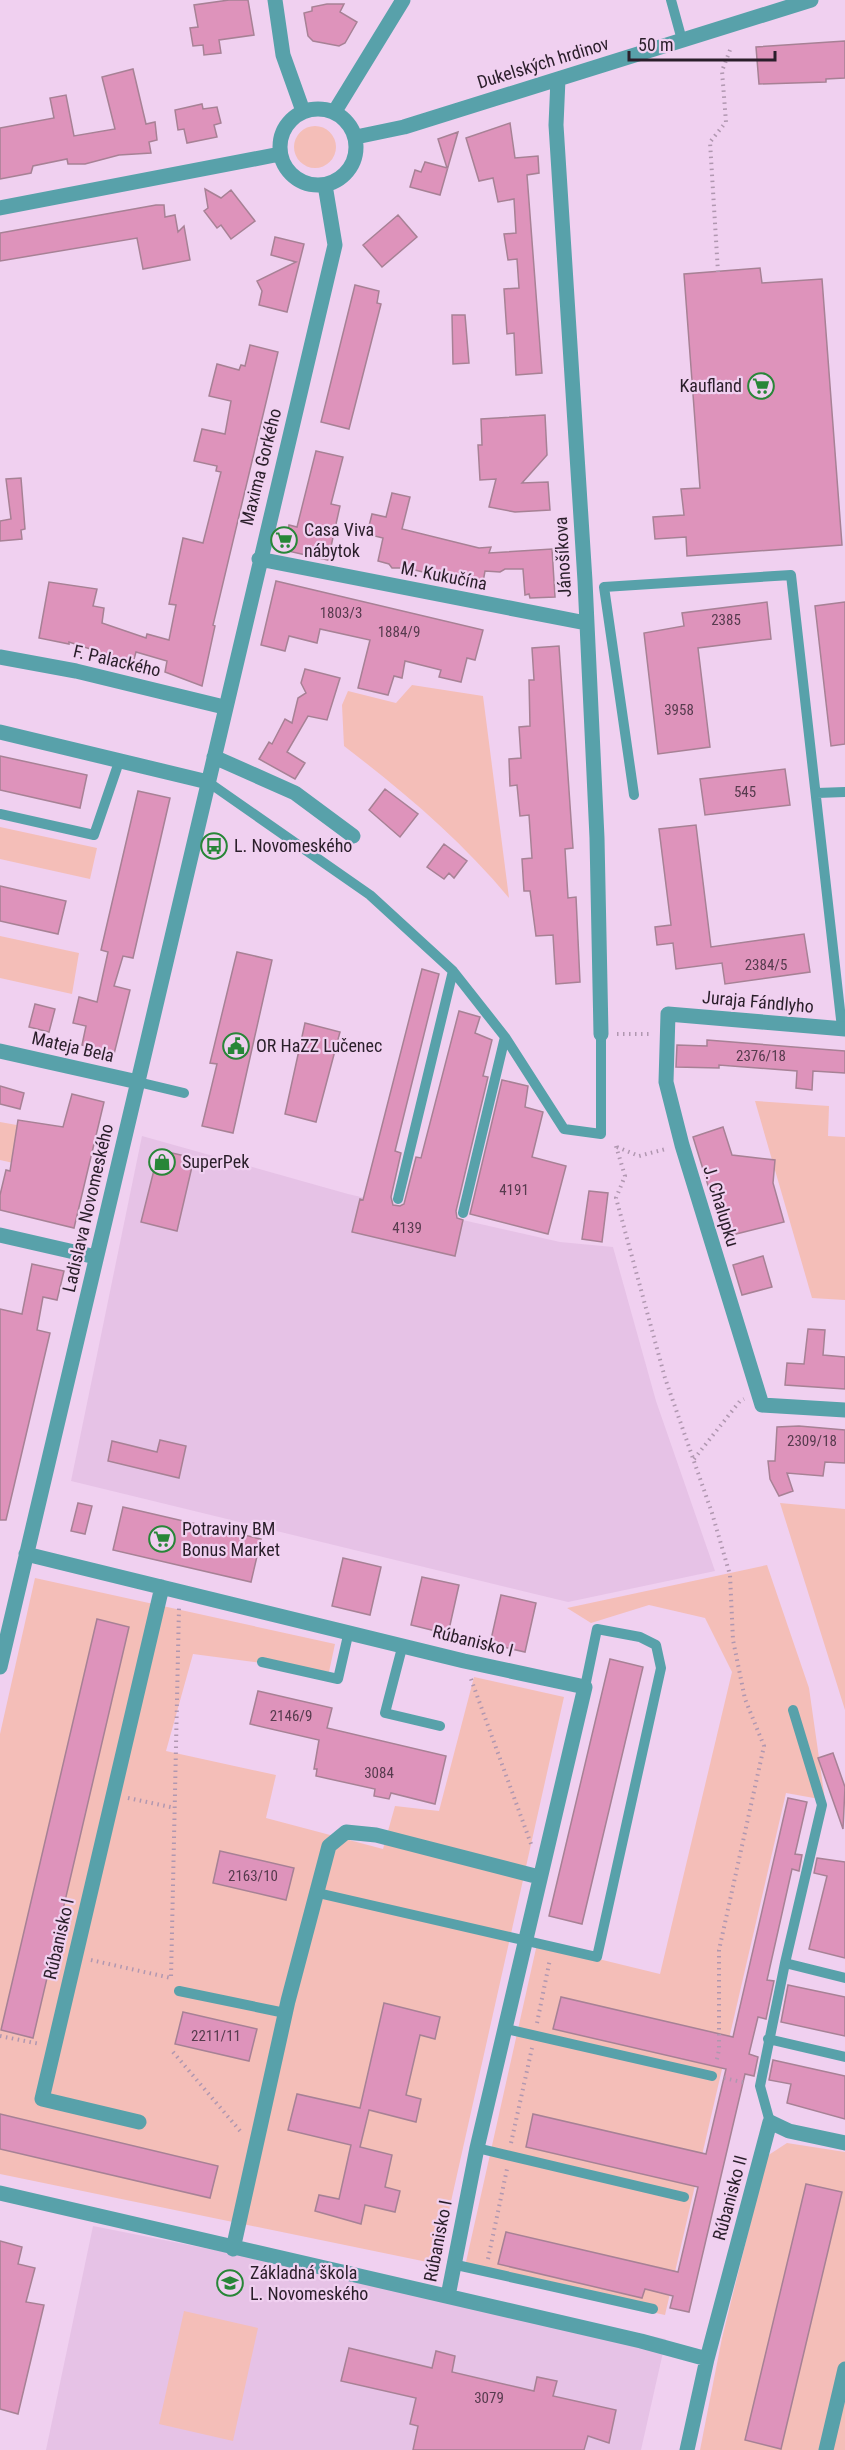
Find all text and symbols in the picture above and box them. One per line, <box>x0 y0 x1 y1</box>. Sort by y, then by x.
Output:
scale bar <box>629 24 774 62</box>
street label: Dukelských hrdinov <box>474 32 612 93</box>
text: 50 m <box>638 34 673 55</box>
supermarket icon: Kaufland <box>746 371 776 401</box>
place label: Kaufland <box>680 375 742 396</box>
street label: Maxima Gorkého <box>236 406 285 528</box>
street label: Jánošíkova <box>550 516 575 598</box>
place label: Casa Viva nábytok <box>304 519 374 561</box>
supermarket icon: Casa Viva nábytok <box>269 525 299 555</box>
street label: M. Kukučína <box>399 557 489 594</box>
house number: 1803/3 <box>320 604 362 622</box>
house number: 2385 <box>711 611 741 629</box>
house number: 1884/9 <box>378 623 420 641</box>
street label: F. Palackého <box>71 640 163 681</box>
house number: 3958 <box>664 701 694 719</box>
house number: 545 <box>734 783 756 801</box>
bus stop icon: L. Novomeského <box>199 831 229 861</box>
place label: L. Novomeského <box>234 835 352 856</box>
house number: 2384/5 <box>745 956 787 974</box>
street label: Juraja Fándlyho <box>701 986 815 1017</box>
street label: Mateja Bela <box>30 1027 116 1066</box>
public building icon: OR HaZZ Lučenec <box>221 1031 251 1061</box>
place label: OR HaZZ Lučenec <box>256 1035 382 1056</box>
house number: 2376/18 <box>736 1047 786 1065</box>
street label: Ladislava Novomeského <box>58 1122 117 1294</box>
shop icon: SuperPek <box>147 1147 177 1177</box>
place label: SuperPek <box>182 1151 249 1172</box>
street label: J. Chalupku <box>699 1163 744 1249</box>
house number: 4191 <box>499 1181 529 1199</box>
house number: 4139 <box>392 1219 422 1237</box>
house number: 2309/18 <box>787 1432 837 1450</box>
place label: Potraviny BM Bonus Market <box>182 1518 280 1560</box>
supermarket icon: Potraviny BM Bonus Market <box>147 1524 177 1554</box>
street label: Rúbanisko I <box>431 1620 516 1661</box>
house number: 2146/9 <box>270 1707 312 1725</box>
house number: 3084 <box>364 1764 394 1782</box>
house number: 2163/10 <box>228 1867 278 1885</box>
street label: Rúbanisko I <box>39 1896 78 1981</box>
house number: 2211/11 <box>191 2027 241 2045</box>
street label: Rúbanisko II <box>708 2153 751 2243</box>
street label: Rúbanisko I <box>419 2198 456 2283</box>
place label: Základná škola L. Novomeského <box>250 2262 368 2304</box>
school or university icon: Základná škola L. Novomeského <box>215 2268 245 2298</box>
house number: 3079 <box>474 2389 504 2407</box>

